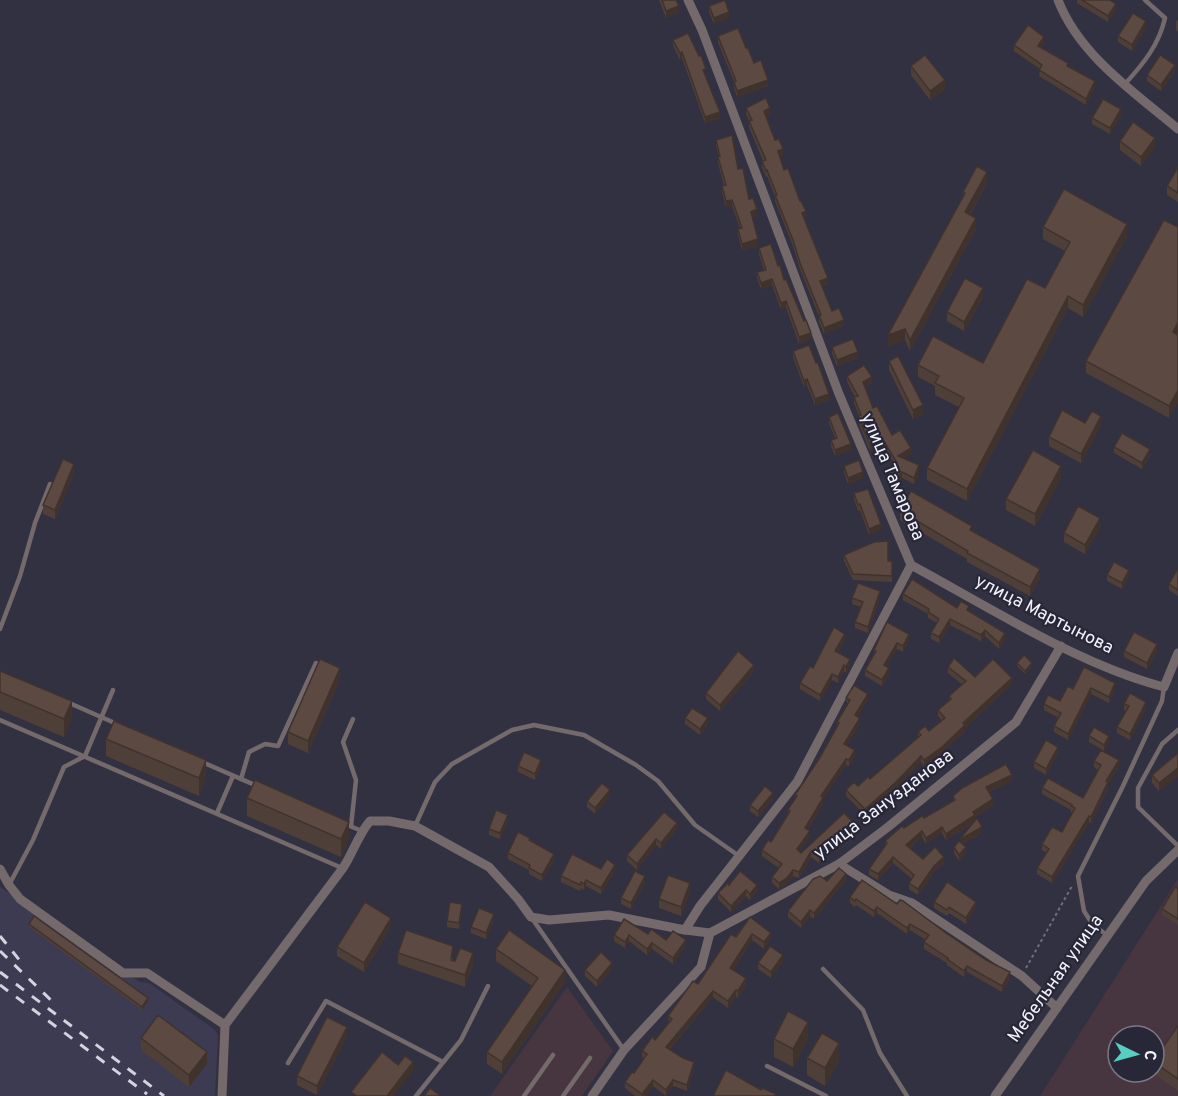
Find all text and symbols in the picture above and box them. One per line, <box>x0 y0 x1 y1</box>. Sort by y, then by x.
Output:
street label: улица Тамарова <box>855 410 929 544</box>
street label: улица Мартынова <box>971 570 1117 660</box>
street label: улица Занузданова <box>809 745 959 865</box>
street label: Мебельная улица <box>1003 910 1109 1048</box>
north arrow <box>1106 1024 1166 1084</box>
text: С <box>1139 1049 1159 1061</box>

